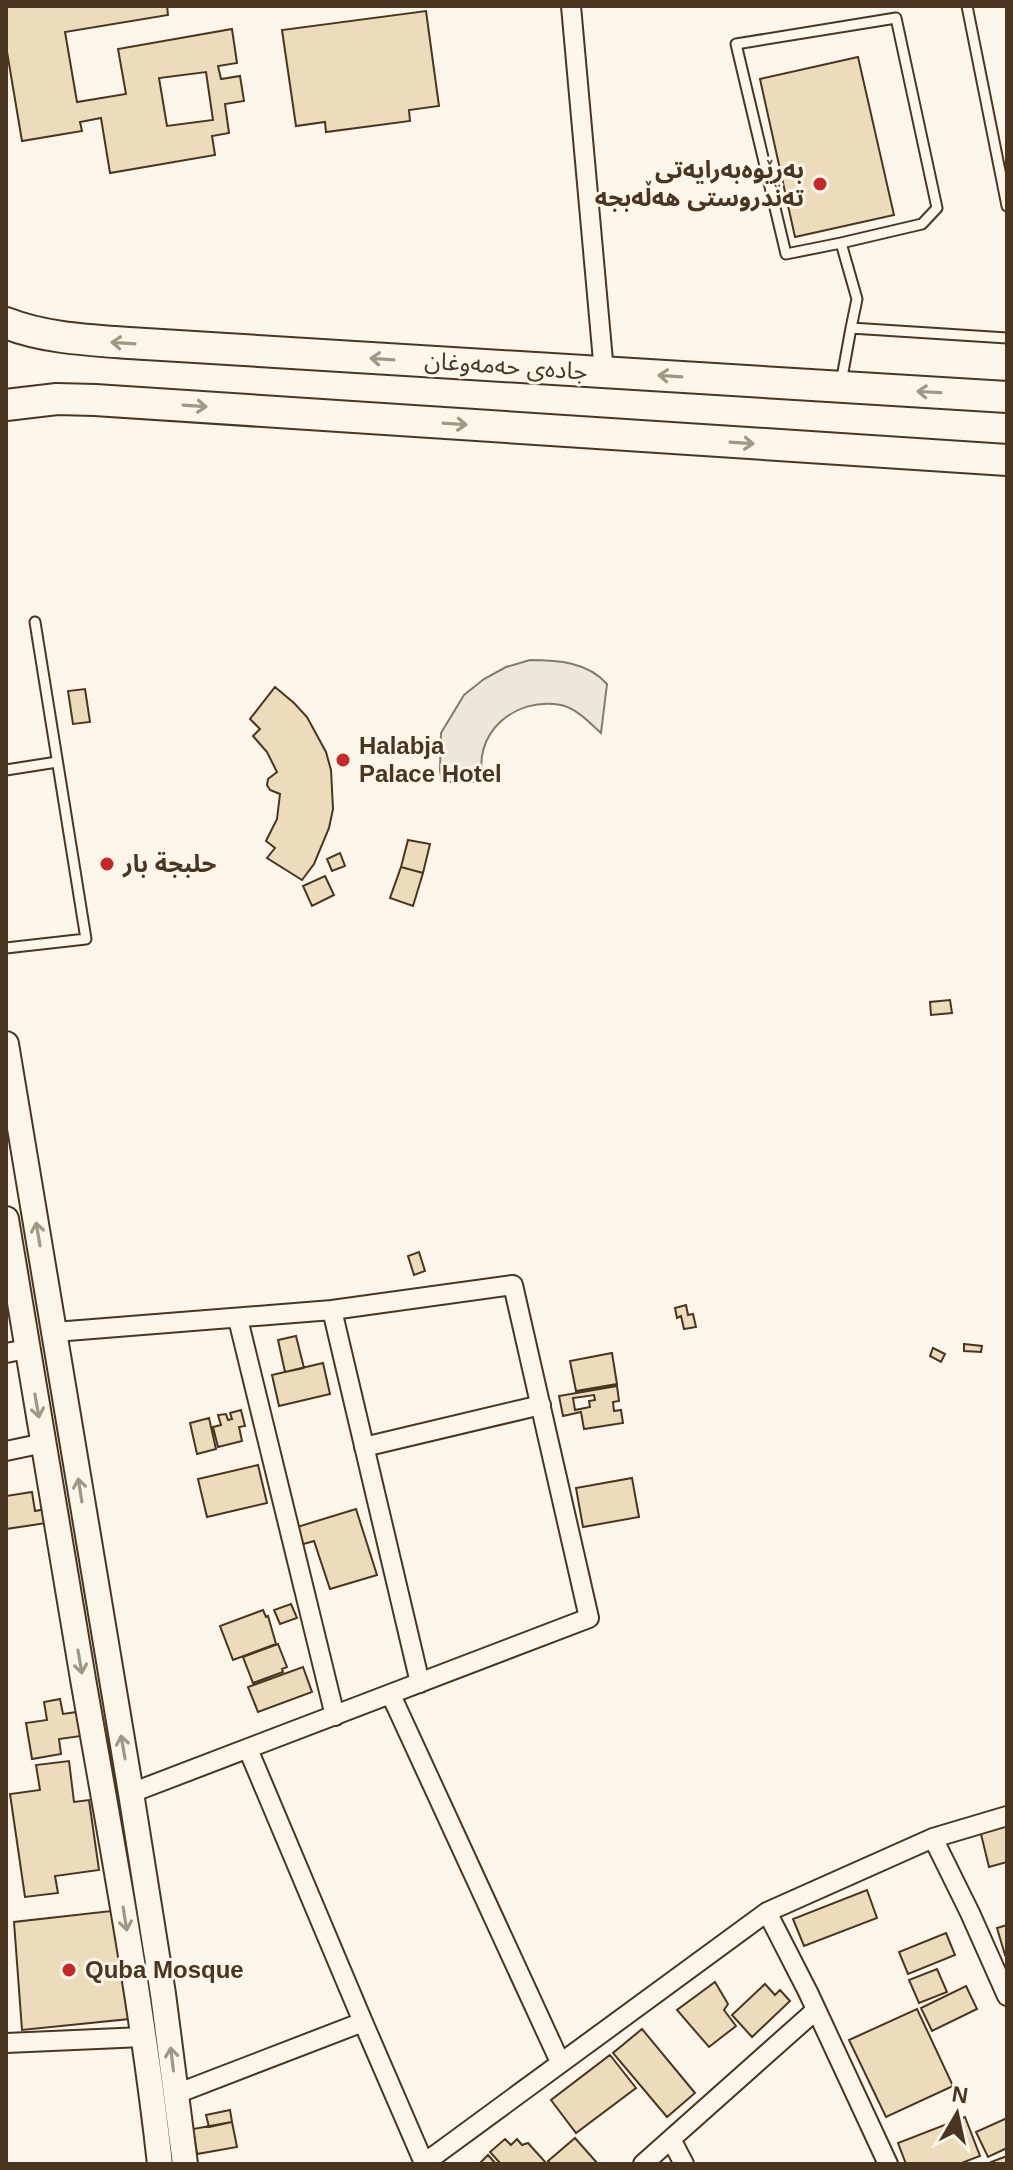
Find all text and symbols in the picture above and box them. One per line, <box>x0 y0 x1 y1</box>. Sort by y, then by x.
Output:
place label: بەڕێوەبەرایەتی تەندروستی هەڵەبجە <box>595 156 804 212</box>
marker: بەڕێوەبەرایەتی تەندروستی هەڵەبجە <box>811 175 829 193</box>
one-way arrow <box>110 335 137 350</box>
street label: جادەی حەمەوغان <box>423 346 589 386</box>
one-way arrow <box>369 351 396 366</box>
one-way arrow <box>657 368 684 383</box>
one-way arrow <box>916 384 943 399</box>
one-way arrow <box>181 399 208 414</box>
one-way arrow <box>441 417 468 432</box>
one-way arrow <box>728 436 755 451</box>
place label: Halabja Palace Hotel <box>359 732 502 787</box>
marker: Halabja Palace Hotel <box>334 751 352 769</box>
place label: حلبجة بار <box>122 850 216 878</box>
marker: حلبجة بار <box>98 855 116 873</box>
one-way arrow <box>30 1222 45 1247</box>
one-way arrow <box>30 1393 45 1418</box>
one-way arrow <box>72 1478 87 1503</box>
one-way arrow <box>74 1649 89 1675</box>
one-way arrow <box>115 1734 130 1760</box>
one-way arrow <box>118 1905 133 1931</box>
place label: Quba Mosque <box>85 1956 244 1983</box>
marker: Quba Mosque <box>60 1961 78 1979</box>
one-way arrow <box>164 2046 179 2073</box>
north arrow <box>917 2074 997 2154</box>
text: N <box>950 2081 970 2108</box>

